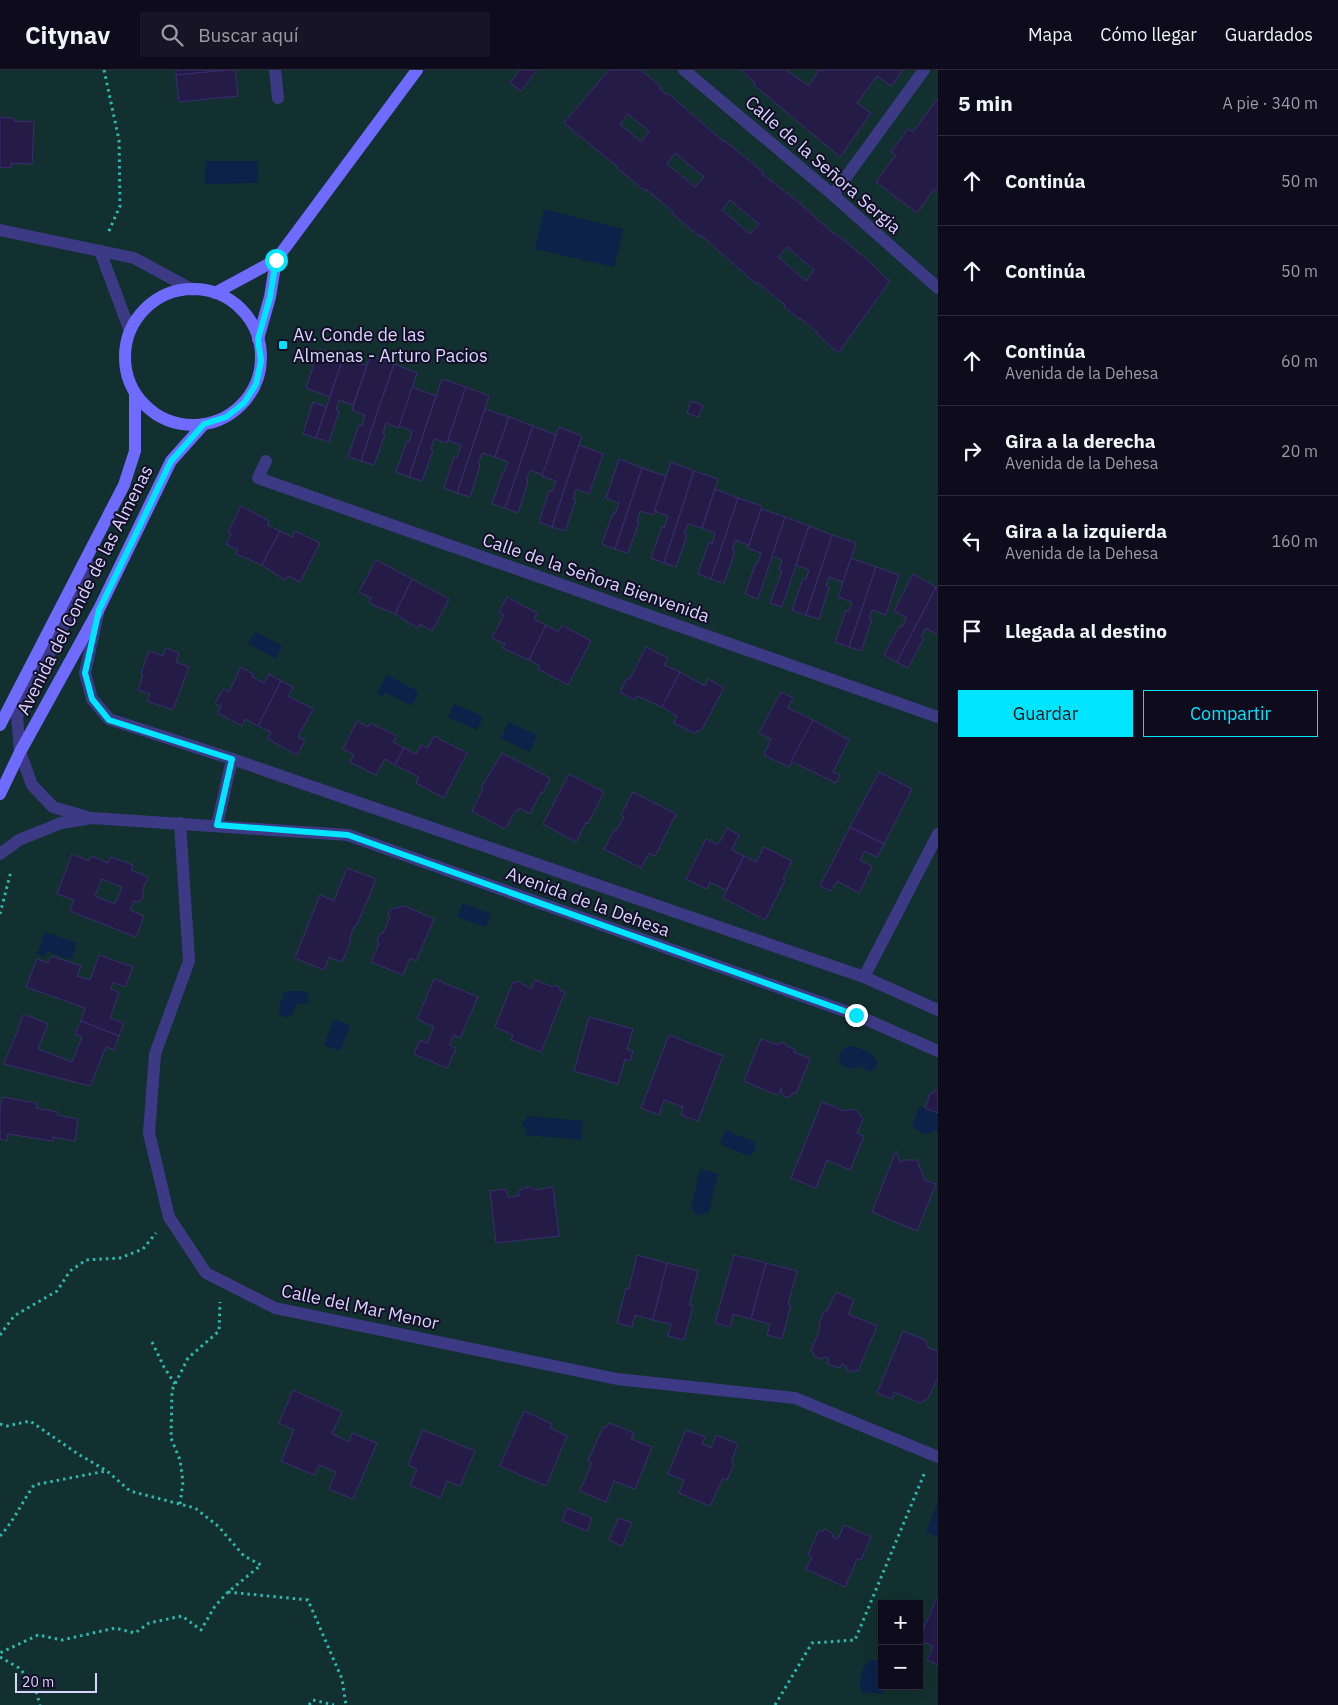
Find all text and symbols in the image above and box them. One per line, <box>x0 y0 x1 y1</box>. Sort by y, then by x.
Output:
search box <box>140 12 490 57</box>
text: Citynav <box>25 19 110 51</box>
icon: search <box>158 21 186 49</box>
text: Buscar aquí <box>198 23 298 47</box>
text: Mapa <box>1028 23 1072 46</box>
text: Cómo llegar <box>1100 23 1197 46</box>
text: Guardados <box>1225 23 1313 46</box>
text: 5 min <box>958 89 1013 117</box>
street label: Calle de la Señora Sergia <box>741 91 906 239</box>
text: A pie · 340 m <box>1223 93 1318 113</box>
icon: ahead <box>958 167 986 195</box>
text: Continúa <box>1005 169 1086 193</box>
text: 50 m <box>1281 171 1318 191</box>
route start <box>265 249 288 272</box>
icon: ahead <box>958 257 986 285</box>
text: Continúa <box>1005 259 1086 283</box>
text: 50 m <box>1281 261 1318 281</box>
place label: Av. Conde de las Almenas - Arturo Pacios <box>293 323 488 367</box>
marker: Av. Conde de las Almenas - Arturo Pacios <box>277 339 289 351</box>
text: Continúa <box>1005 339 1086 363</box>
icon: ahead <box>958 347 986 375</box>
text: 60 m <box>1281 351 1318 371</box>
text: Avenida de la Dehesa <box>1005 363 1158 383</box>
text: Gira a la derecha <box>1005 429 1156 453</box>
icon: right <box>958 437 986 465</box>
text: 20 m <box>1281 441 1318 461</box>
text: Avenida de la Dehesa <box>1005 453 1158 473</box>
street label: Avenida del Conde de las Almenas <box>11 461 158 718</box>
text: Gira a la izquierda <box>1005 519 1167 543</box>
icon: left <box>958 527 986 555</box>
street label: Calle de la Señora Bienvenida <box>480 528 713 627</box>
text: 160 m <box>1271 531 1318 551</box>
text: Avenida de la Dehesa <box>1005 543 1158 563</box>
icon: arrive <box>958 617 986 645</box>
text: Llegada al destino <box>1005 619 1167 643</box>
button: Guardar <box>958 690 1133 737</box>
button: Compartir <box>1143 690 1318 737</box>
street label: Avenida de la Dehesa <box>503 861 674 942</box>
route end <box>845 1004 868 1027</box>
street label: Calle del Mar Menor <box>279 1279 441 1335</box>
map controls <box>878 1600 923 1690</box>
button: + <box>878 1600 923 1645</box>
button: − <box>878 1645 923 1690</box>
scale bar <box>15 1670 98 1693</box>
text: 20 m <box>22 1673 54 1691</box>

